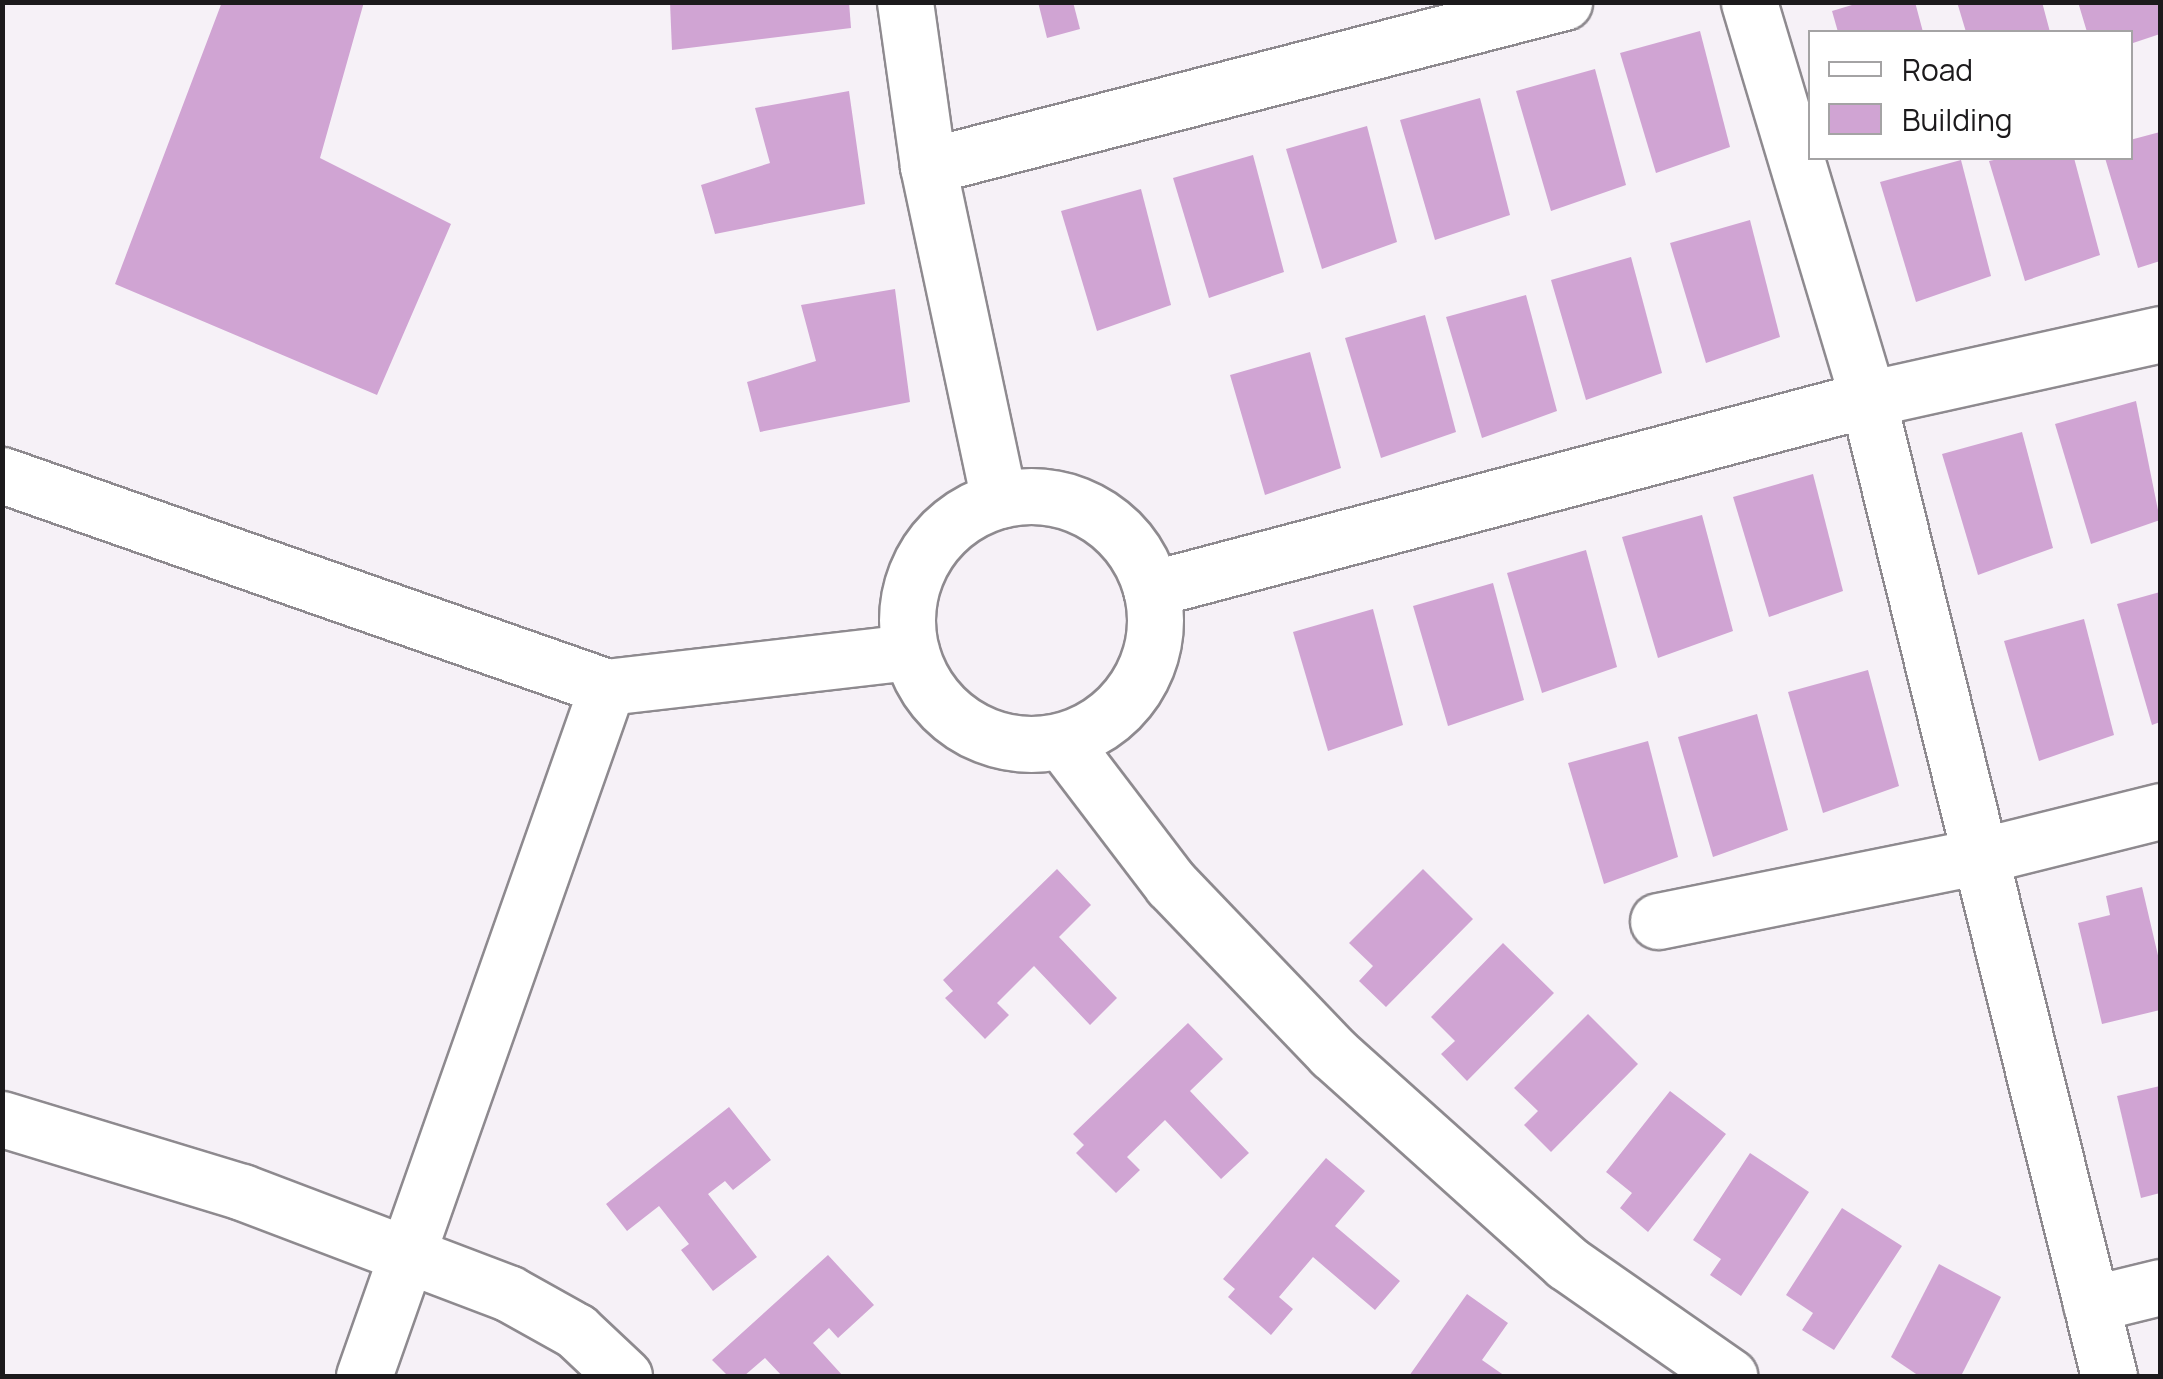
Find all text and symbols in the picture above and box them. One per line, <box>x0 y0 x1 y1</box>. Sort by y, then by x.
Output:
legend <box>1808 30 2133 160</box>
text: Road <box>1902 49 1973 90</box>
text: Building <box>1902 99 2013 140</box>

